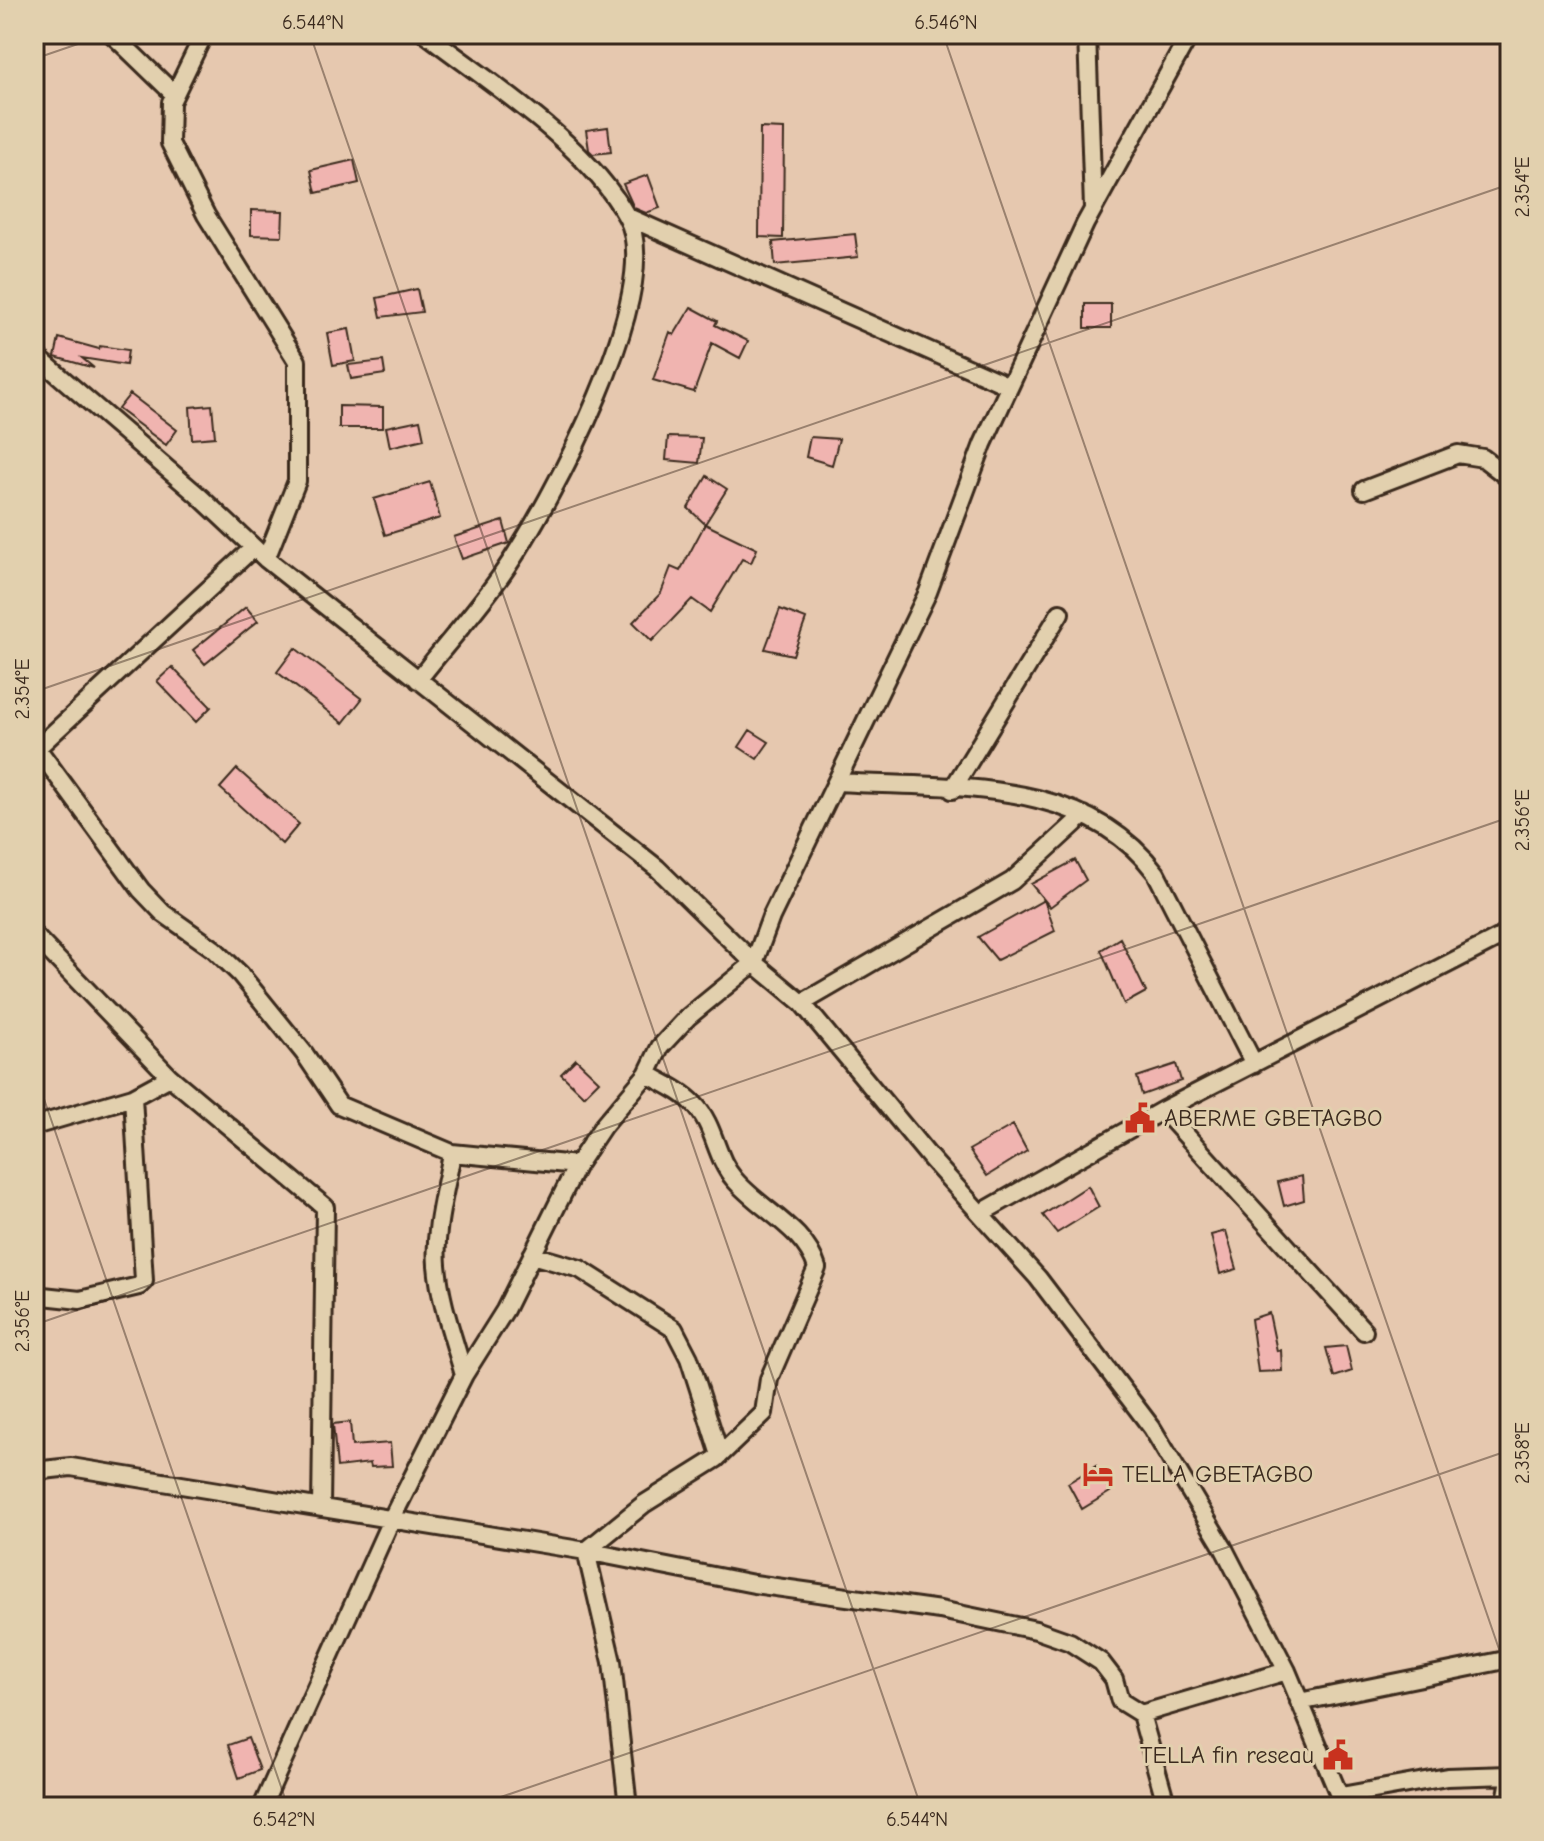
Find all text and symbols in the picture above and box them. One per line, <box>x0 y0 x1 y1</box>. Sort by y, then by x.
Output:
text: 6.544°N <box>282 11 344 34</box>
text: 6.546°N <box>914 11 978 34</box>
text: 2.354°E <box>1511 156 1534 218</box>
text: 2.354°E <box>11 658 34 720</box>
text: 2.356°E <box>1511 789 1534 851</box>
public building icon: ABERME GBETAGBO <box>1123 1101 1157 1135</box>
place label: ABERME GBETAGBO <box>1164 1104 1383 1132</box>
text: 2.356°E <box>11 1290 34 1352</box>
text: 2.358°E <box>1511 1422 1534 1484</box>
hotel icon: TELLA GBETAGBO <box>1081 1457 1115 1491</box>
place label: TELLA GBETAGBO <box>1122 1460 1313 1488</box>
public building icon: TELLA fin reseau <box>1321 1738 1355 1772</box>
place label: TELLA fin reseau <box>1140 1741 1314 1769</box>
text: 6.542°N <box>253 1808 315 1831</box>
text: 6.544°N <box>886 1808 948 1831</box>

